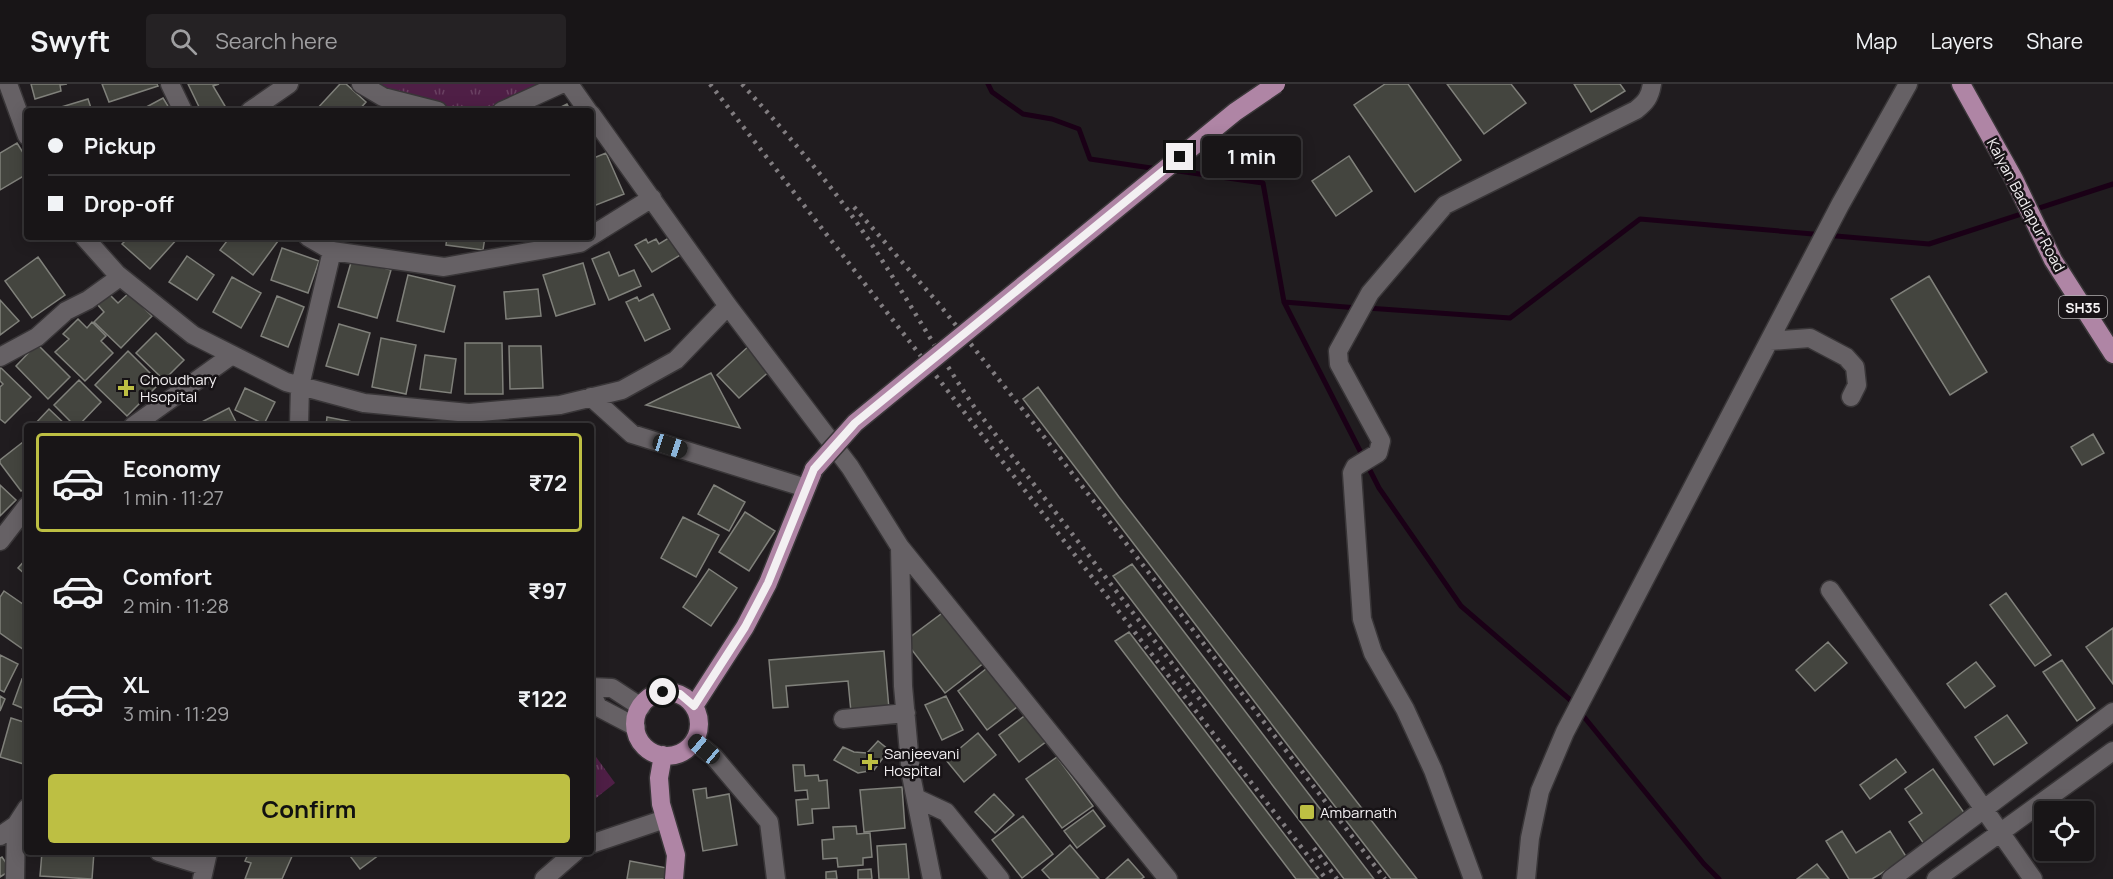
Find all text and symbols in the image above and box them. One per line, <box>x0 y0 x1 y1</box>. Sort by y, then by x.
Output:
search box <box>146 14 566 68</box>
text: Swyft <box>30 22 110 60</box>
icon: search <box>167 25 200 58</box>
text: Search here <box>215 26 338 56</box>
text: Map <box>1856 27 1897 55</box>
text: Layers <box>1930 27 1993 55</box>
text: Share <box>2026 27 2083 55</box>
text: Pickup <box>84 131 156 161</box>
street label: Kalyan Badlapur Road <box>1982 134 2070 276</box>
callout: 1 min <box>1201 136 1300 178</box>
route end <box>1166 143 1193 170</box>
text: 1 min <box>1227 143 1276 170</box>
text: Drop-off <box>84 189 174 219</box>
road number: SH35 <box>2059 296 2107 318</box>
place label: Choudhary Hsopital <box>140 369 217 407</box>
marker: Choudhary Hsopital <box>117 379 135 397</box>
car <box>650 432 690 460</box>
text: Economy <box>123 454 221 484</box>
icon: car <box>51 456 105 510</box>
text: ₹72 <box>529 468 567 498</box>
text: 1 min · 11:27 <box>123 484 224 511</box>
text: Comfort <box>123 562 212 592</box>
icon: car <box>51 564 105 618</box>
text: ₹97 <box>528 576 567 606</box>
text: 2 min · 11:28 <box>123 592 229 619</box>
text: XL <box>123 670 149 700</box>
icon: car <box>51 672 105 726</box>
route start <box>649 678 676 705</box>
text: ₹122 <box>518 684 567 714</box>
text: 3 min · 11:29 <box>123 700 230 727</box>
car <box>684 731 724 767</box>
place label: Sanjeevani Hospital <box>884 743 959 781</box>
marker: Sanjeevani Hospital <box>861 753 879 771</box>
button: Confirm <box>48 774 570 843</box>
map controls <box>2034 801 2094 861</box>
button: locate <box>2034 801 2094 861</box>
place label: Ambarnath <box>1320 802 1397 823</box>
marker: Ambarnath <box>1298 803 1316 821</box>

